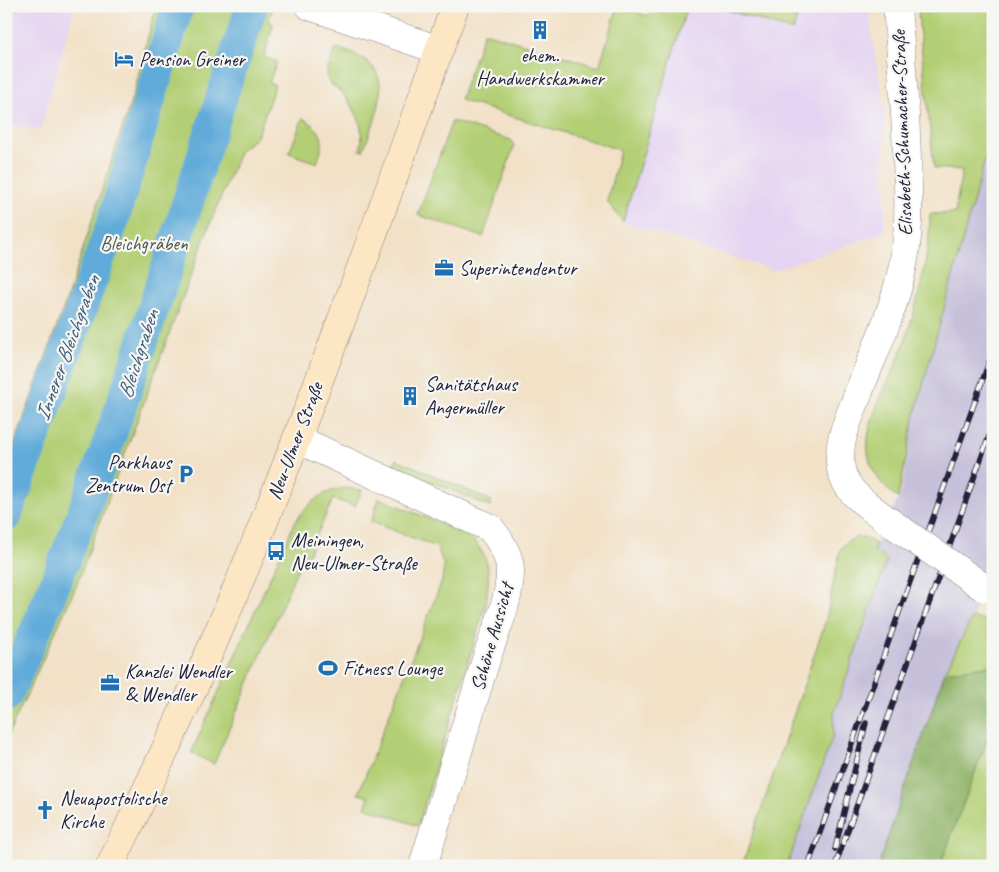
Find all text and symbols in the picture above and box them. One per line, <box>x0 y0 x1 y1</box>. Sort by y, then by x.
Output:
building icon: ehem. Handwerkskammer <box>529 19 551 41</box>
street label: Elisabeth-Schumacher-Straße <box>886 28 918 236</box>
place label: ehem. Handwerkskammer <box>476 43 606 91</box>
place label: Pension Greiner <box>139 47 247 72</box>
hotel icon: Pension Greiner <box>113 48 135 70</box>
park label: Bleichgräben <box>100 231 189 256</box>
place label: Superintendentur <box>459 256 578 281</box>
office icon: Superintendentur <box>433 257 455 279</box>
water label: Innerer Bleichgraben <box>29 270 106 424</box>
water label: Bleichgraben <box>112 305 165 401</box>
place label: Sanitätshaus Angermüller <box>425 372 519 420</box>
street label: Neu-Ulmer Straße <box>261 378 329 503</box>
building icon: Sanitätshaus Angermüller <box>399 385 421 407</box>
place label: Parkhaus Zentrum Ost <box>85 450 174 498</box>
parking icon: Parkhaus Zentrum Ost <box>175 463 197 485</box>
place label: Meiningen, Neu-Ulmer-Straße <box>291 528 418 576</box>
bus stop icon: Meiningen, Neu-Ulmer-Straße <box>265 540 287 562</box>
street label: Schöne Aussicht <box>465 577 520 694</box>
place label: Fitness Lounge <box>343 656 444 681</box>
sports icon: Fitness Lounge <box>317 657 339 679</box>
place label: Kanzlei Wendler & Wendler <box>125 659 233 707</box>
office icon: Kanzlei Wendler & Wendler <box>99 672 121 694</box>
place label: Neuapostolische Kirche <box>60 786 168 834</box>
church icon: Neuapostolische Kirche <box>34 799 56 821</box>

